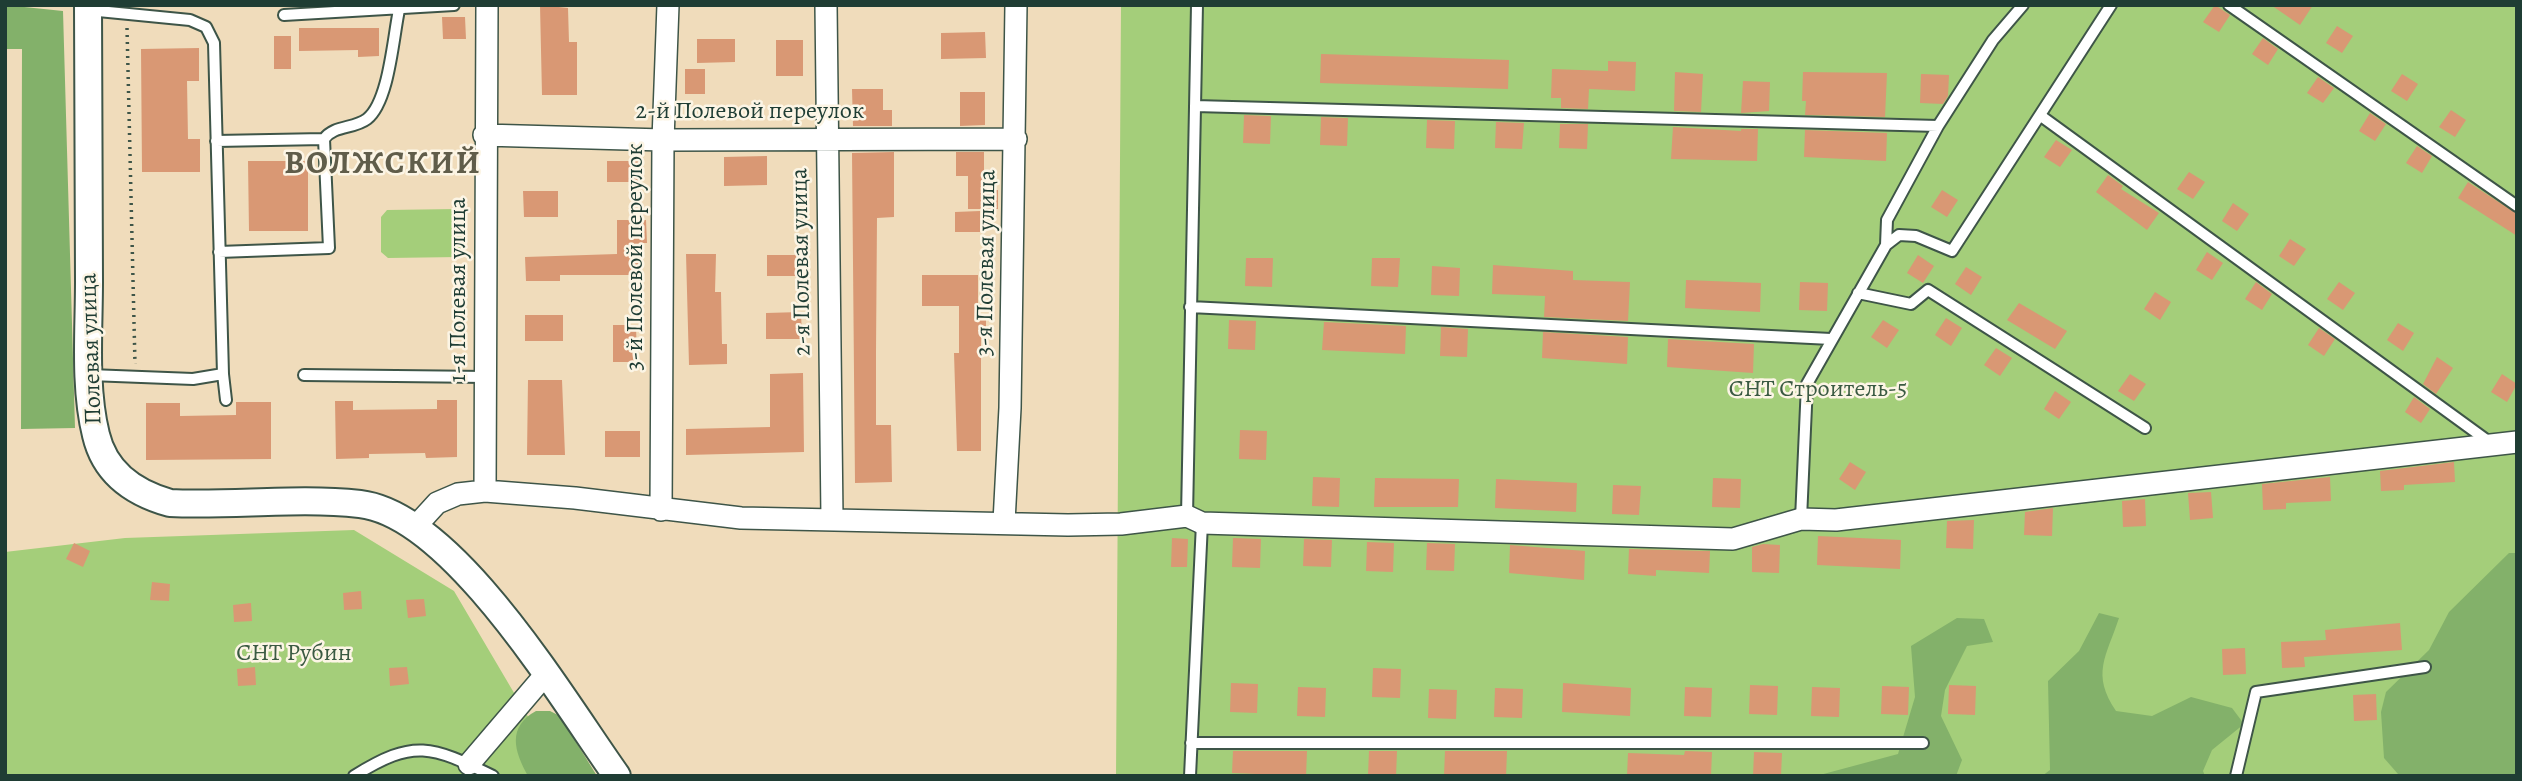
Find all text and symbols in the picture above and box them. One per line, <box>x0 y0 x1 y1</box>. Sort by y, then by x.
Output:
street label: 2-й Полевой переулок <box>636 98 864 126</box>
street label: 3-й Полевой переулок <box>622 143 650 371</box>
district label: ВОЛЖСКИЙ <box>285 146 481 184</box>
street label: 2-я Полевая улица <box>786 168 818 356</box>
street label: 3-я Полевая улица <box>971 169 1003 357</box>
street label: 1-я Полевая улица <box>445 198 473 382</box>
street label: Полевая улица <box>75 273 109 425</box>
park label: СНТ Строитель-5 <box>1729 376 1907 404</box>
park label: СНТ Рубин <box>236 640 352 668</box>

